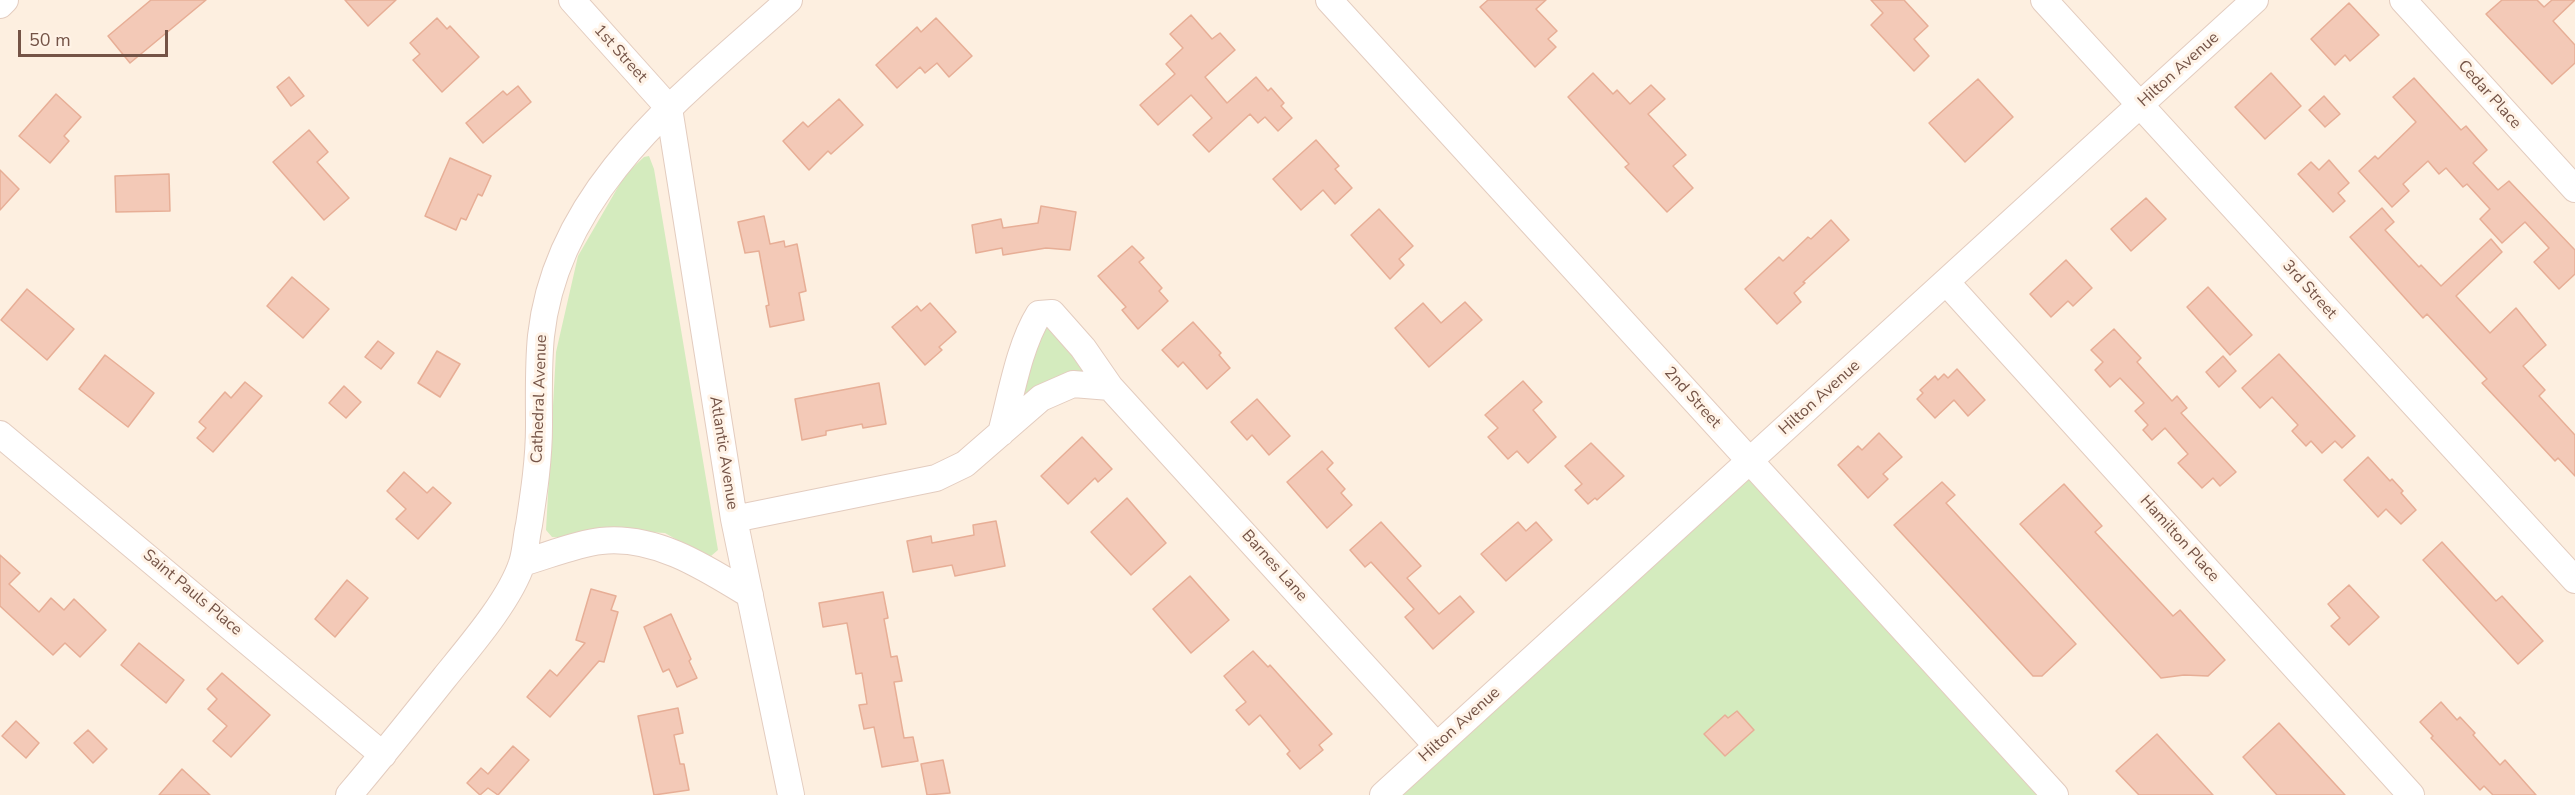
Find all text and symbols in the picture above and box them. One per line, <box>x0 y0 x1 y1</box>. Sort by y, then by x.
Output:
scale bar <box>21 18 171 56</box>
street label: 1st Street <box>589 21 651 87</box>
text: 50 m <box>29 28 71 52</box>
street label: Hilton Avenue <box>2134 29 2224 111</box>
street label: Cedar Place <box>2453 57 2525 133</box>
street label: 3rd Street <box>2278 257 2340 323</box>
street label: Cathedral Avenue <box>528 334 552 464</box>
street label: Hilton Avenue <box>1775 357 1865 439</box>
street label: 2nd Street <box>1660 363 1724 433</box>
street label: Atlantic Avenue <box>705 395 741 511</box>
street label: Hamilton Place <box>2135 492 2223 586</box>
street label: Barnes Lane <box>1237 526 1311 606</box>
street label: Saint Pauls Place <box>138 546 246 640</box>
street label: Hilton Avenue <box>1415 684 1505 766</box>

